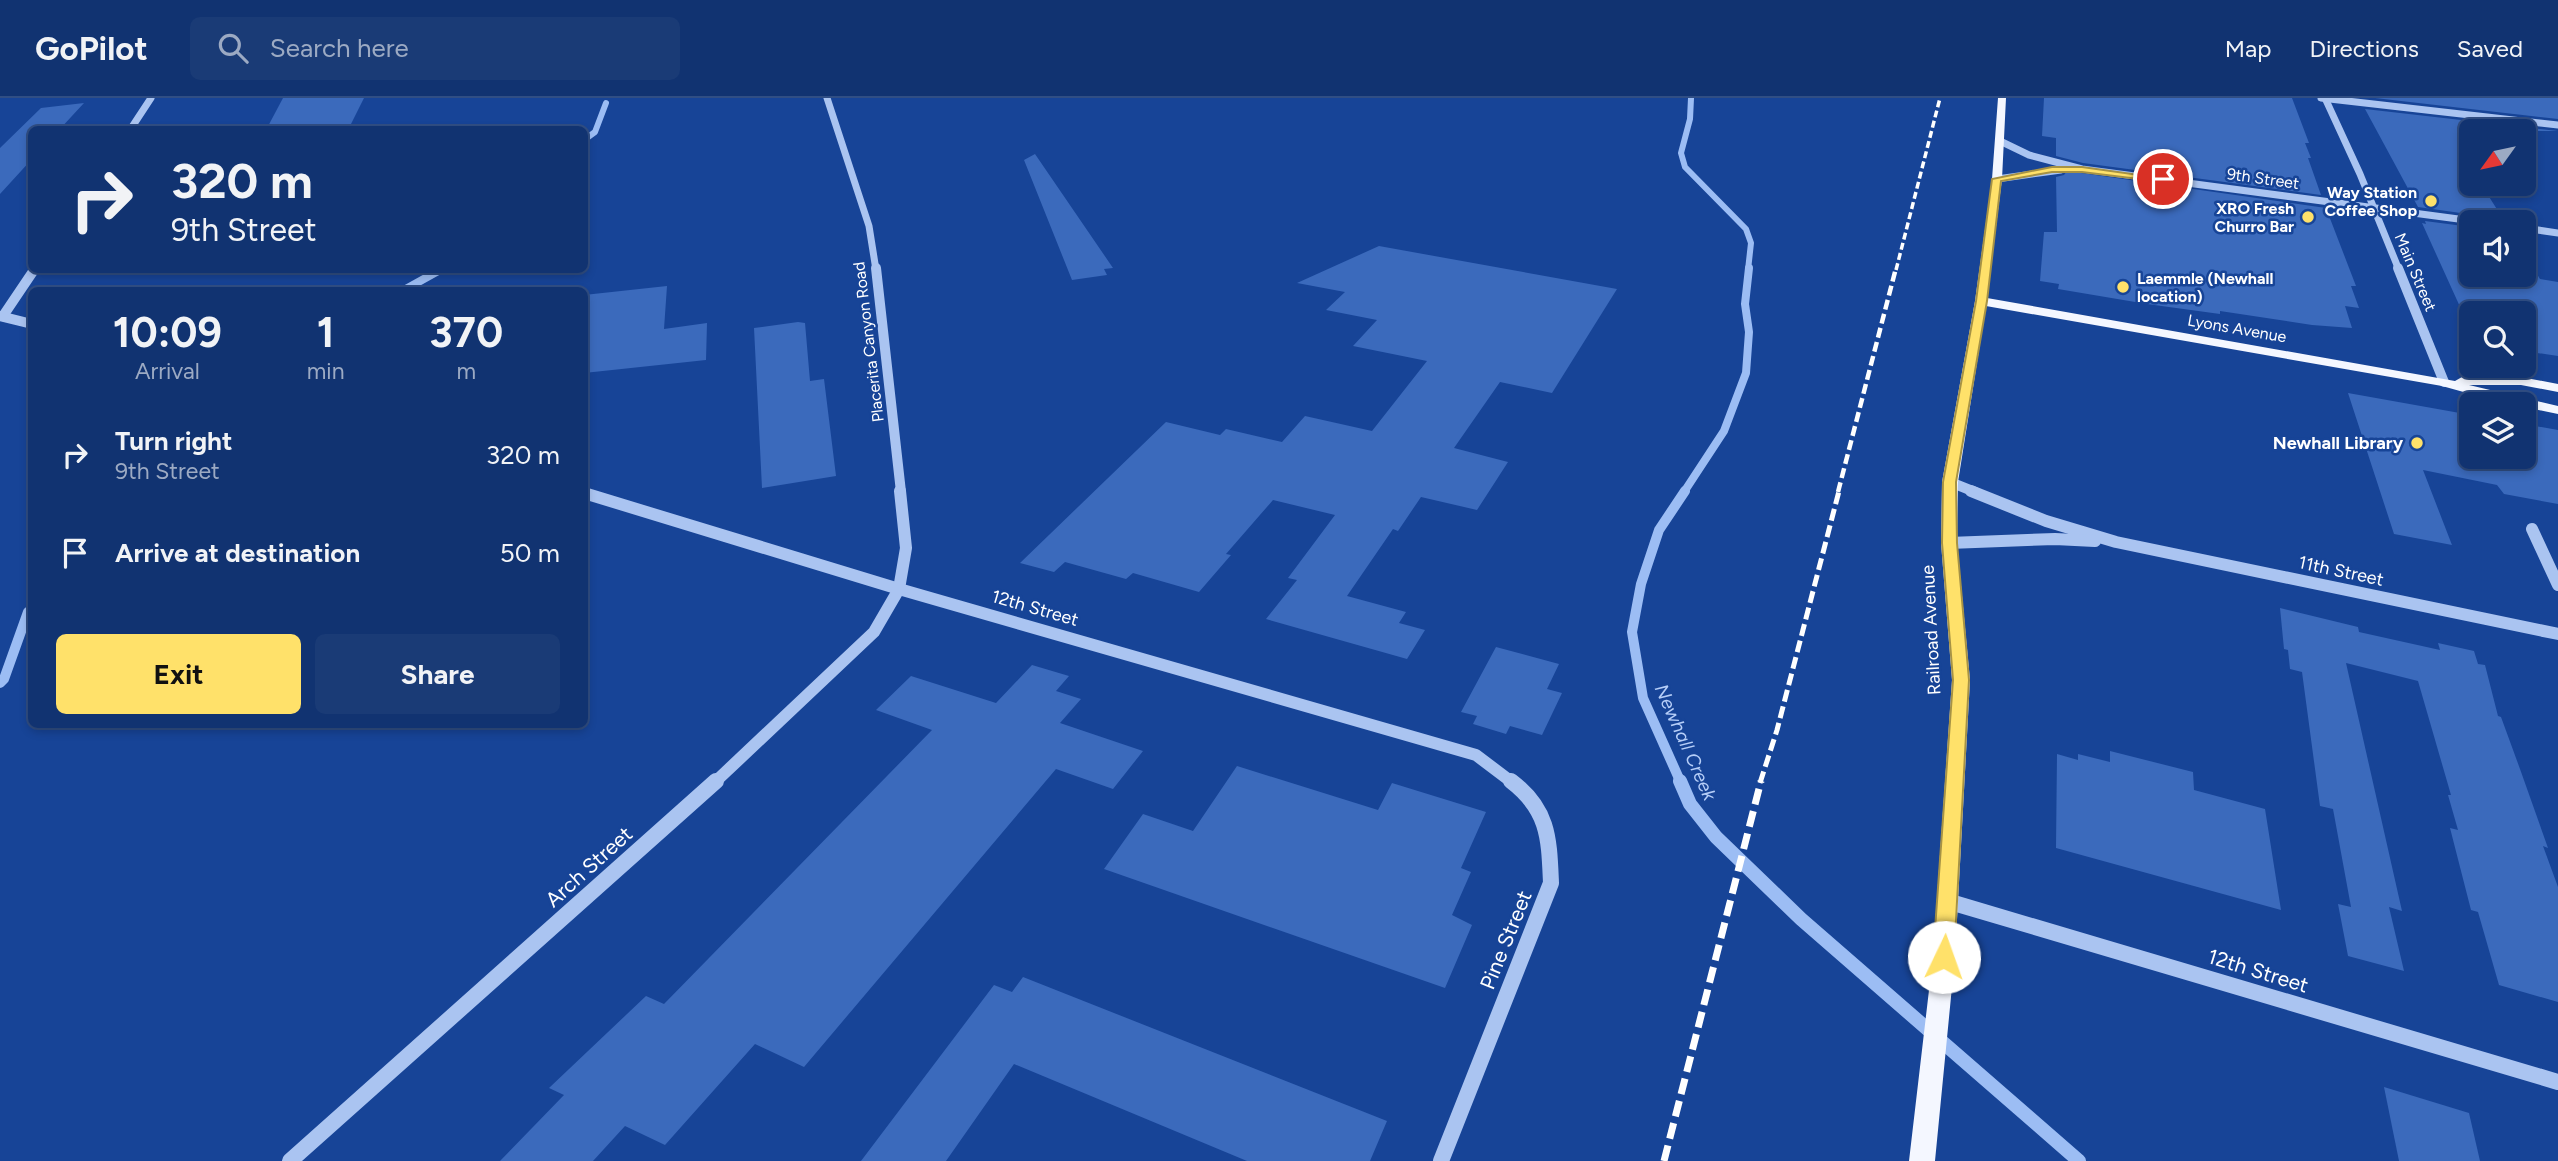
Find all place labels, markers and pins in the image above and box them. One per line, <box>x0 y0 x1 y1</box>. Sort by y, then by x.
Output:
pin <box>2133 149 2193 209</box>
place label: Way Station Coffee Shop <box>2324 183 2417 220</box>
marker: Way Station Coffee Shop <box>2423 193 2439 209</box>
place label: XRO Fresh Churro Bar <box>2215 199 2294 236</box>
marker: XRO Fresh Churro Bar <box>2300 209 2316 225</box>
place label: Laemmle (Newhall location) <box>2137 269 2273 306</box>
marker: Laemmle (Newhall location) <box>2115 279 2131 295</box>
place label: Newhall Library <box>2273 432 2404 454</box>
marker: Newhall Library <box>2409 435 2425 451</box>

